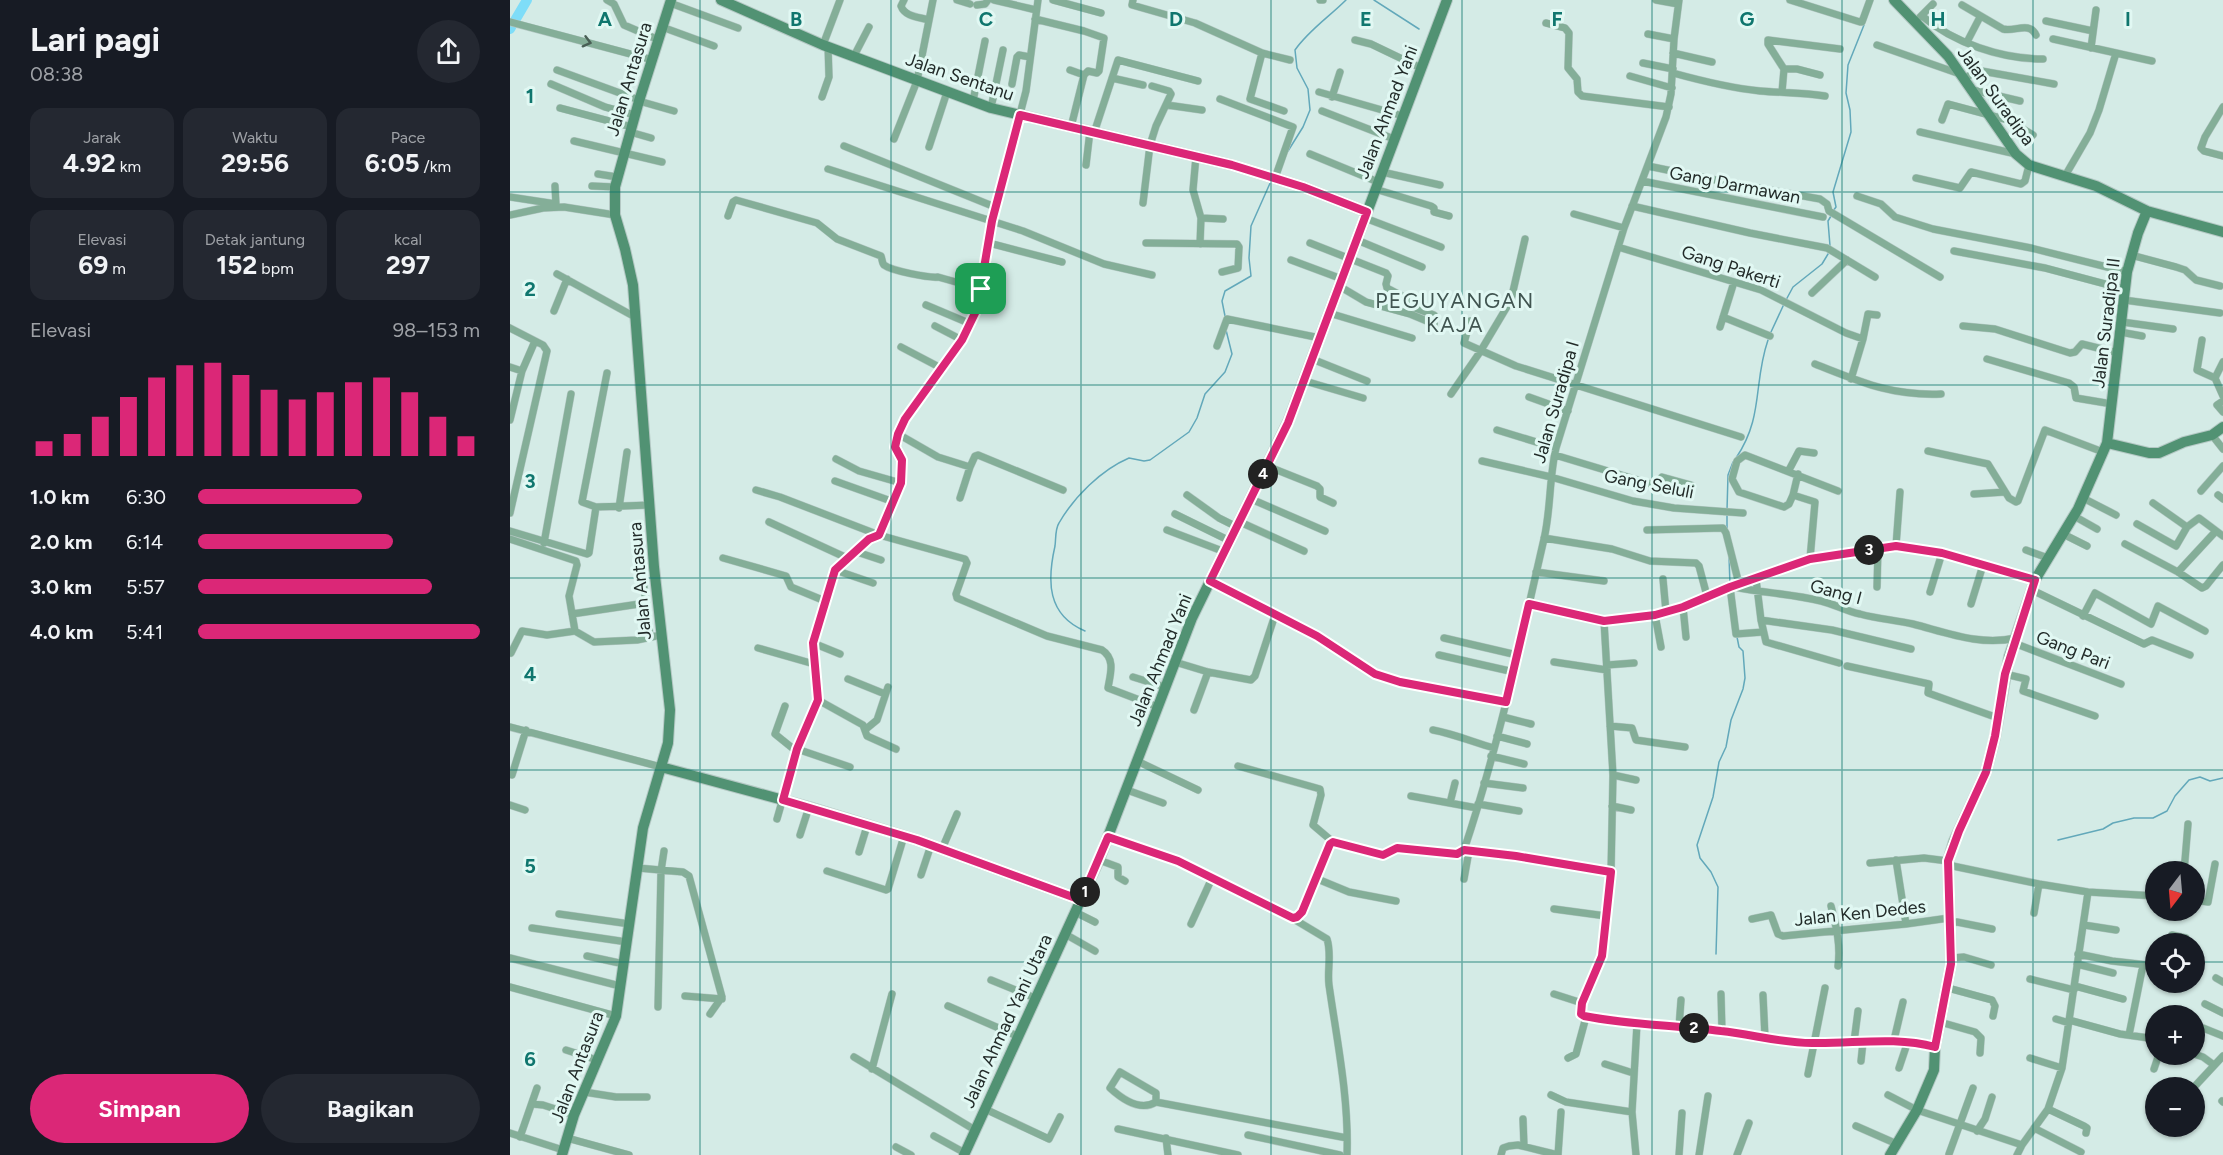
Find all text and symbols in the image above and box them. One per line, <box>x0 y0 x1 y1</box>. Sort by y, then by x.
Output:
text: B <box>790 7 802 31</box>
text: C <box>979 7 993 31</box>
text: D <box>1169 7 1183 31</box>
text: E <box>1360 7 1372 31</box>
text: F <box>1551 7 1563 31</box>
text: G <box>1740 7 1755 31</box>
text: H <box>1931 7 1946 31</box>
text: I <box>2125 7 2131 31</box>
street label: Jalan Antasura <box>601 19 657 139</box>
text: Lari pagi <box>30 20 160 59</box>
button: share <box>417 20 480 83</box>
one-way arrow <box>581 35 591 48</box>
street label: Jalan Ahmad Yani <box>1351 42 1423 182</box>
street label: Jalan Suradipa <box>1953 42 2039 150</box>
street label: Jalan Sentanu <box>903 48 1017 106</box>
text: 08:38 <box>30 62 83 86</box>
text: 1 <box>526 84 534 108</box>
text: Jarak <box>83 128 121 147</box>
text: Waktu <box>232 128 278 147</box>
text: Pace <box>391 128 425 147</box>
text: 4.92 <box>63 147 116 179</box>
text: 29:56 <box>221 147 289 179</box>
text: 6:05 <box>365 147 420 179</box>
text: km <box>116 157 141 176</box>
text: /km <box>420 157 451 176</box>
street label: Gang Darmawan <box>1668 162 1802 208</box>
text: Elevasi <box>78 230 126 249</box>
text: Detak jantung <box>205 230 305 249</box>
text: kcal <box>394 230 422 249</box>
street label: Gang Pakerti <box>1679 241 1783 293</box>
text: 69 <box>78 249 108 281</box>
text: 152 <box>216 249 257 281</box>
text: 297 <box>386 249 430 281</box>
street label: Jalan Suradipa II <box>2087 257 2125 389</box>
text: m <box>108 259 126 278</box>
text: bpm <box>257 259 294 278</box>
pin <box>955 263 1006 314</box>
icon: arrive <box>964 272 997 305</box>
text: 2 <box>524 277 536 301</box>
district label: PEGUYANGAN KAJA <box>1375 288 1535 337</box>
text: Elevasi <box>30 318 91 342</box>
text: 98–153 m <box>393 318 480 342</box>
street label: Jalan Suradipa I <box>1528 338 1584 466</box>
pin: 4 <box>1248 459 1278 489</box>
text: 4 <box>1258 464 1268 483</box>
street label: Gang Seluli <box>1602 465 1696 503</box>
text: 3 <box>524 469 536 493</box>
text: 1.0 km <box>30 485 89 509</box>
text: 6:30 <box>126 485 166 509</box>
street label: Jalan Antasura <box>624 521 656 641</box>
text: 2.0 km <box>30 530 92 554</box>
text: 6:14 <box>126 530 163 554</box>
pin: 3 <box>1854 535 1884 565</box>
text: 3 <box>1865 540 1873 559</box>
text: 3.0 km <box>30 575 92 599</box>
text: 5:57 <box>126 575 165 599</box>
street label: Gang I <box>1808 575 1864 609</box>
street label: Jalan Ahmad Yani <box>1123 591 1197 729</box>
text: 4.0 km <box>30 620 94 644</box>
text: 5:41 <box>126 620 163 644</box>
street label: Gang Pari <box>2033 626 2113 674</box>
text: 4 <box>524 662 537 686</box>
text: 5 <box>524 854 536 878</box>
north arrow <box>2145 861 2205 921</box>
map controls <box>2145 861 2205 1137</box>
pin: 1 <box>1070 877 1100 907</box>
text: 1 <box>1082 882 1088 901</box>
street label: Jalan Ken Dedes <box>1793 895 1927 931</box>
street label: Jalan Ahmad Yani Utara <box>957 931 1057 1111</box>
button: locate <box>2145 933 2205 993</box>
button: + <box>2145 1005 2205 1065</box>
street label: Jalan Antasura <box>546 1008 608 1126</box>
pin: 2 <box>1679 1013 1709 1043</box>
text: 2 <box>1689 1018 1699 1037</box>
text: 6 <box>524 1047 536 1071</box>
button: Simpan <box>30 1074 249 1143</box>
button: Bagikan <box>261 1074 480 1143</box>
button: − <box>2145 1077 2205 1137</box>

